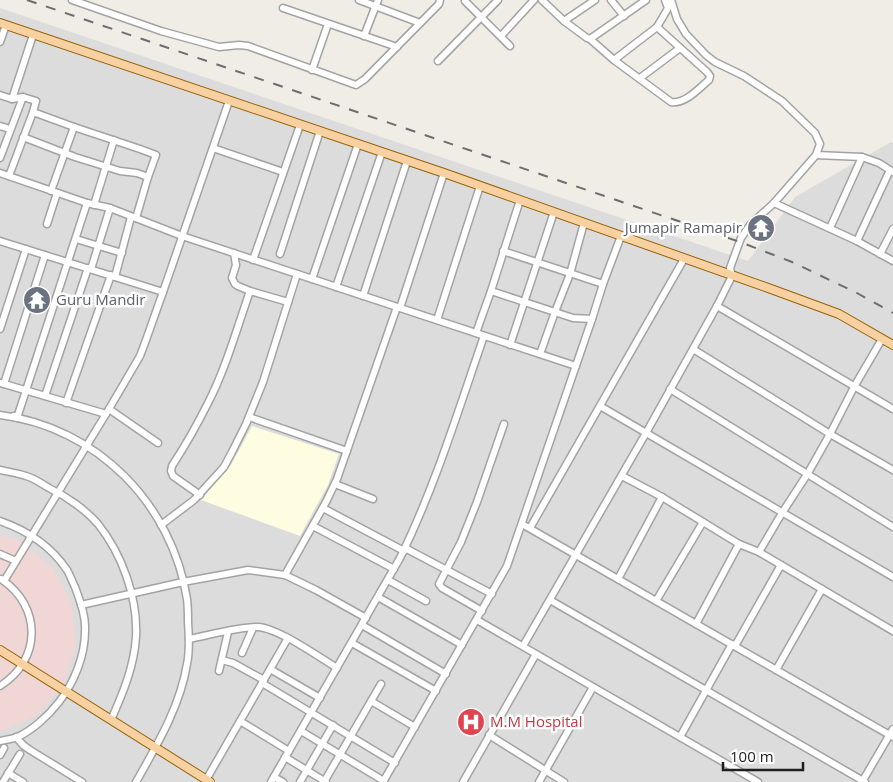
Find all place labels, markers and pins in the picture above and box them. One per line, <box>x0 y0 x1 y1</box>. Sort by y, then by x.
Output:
temple icon: Jumapir Ramapir <box>746 213 776 243</box>
place label: Jumapir Ramapir <box>623 217 742 237</box>
temple icon: Guru Mandir <box>22 285 52 315</box>
place label: Guru Mandir <box>56 289 145 309</box>
hospital icon: M.M Hospital <box>456 707 486 737</box>
place label: M.M Hospital <box>490 711 582 731</box>

